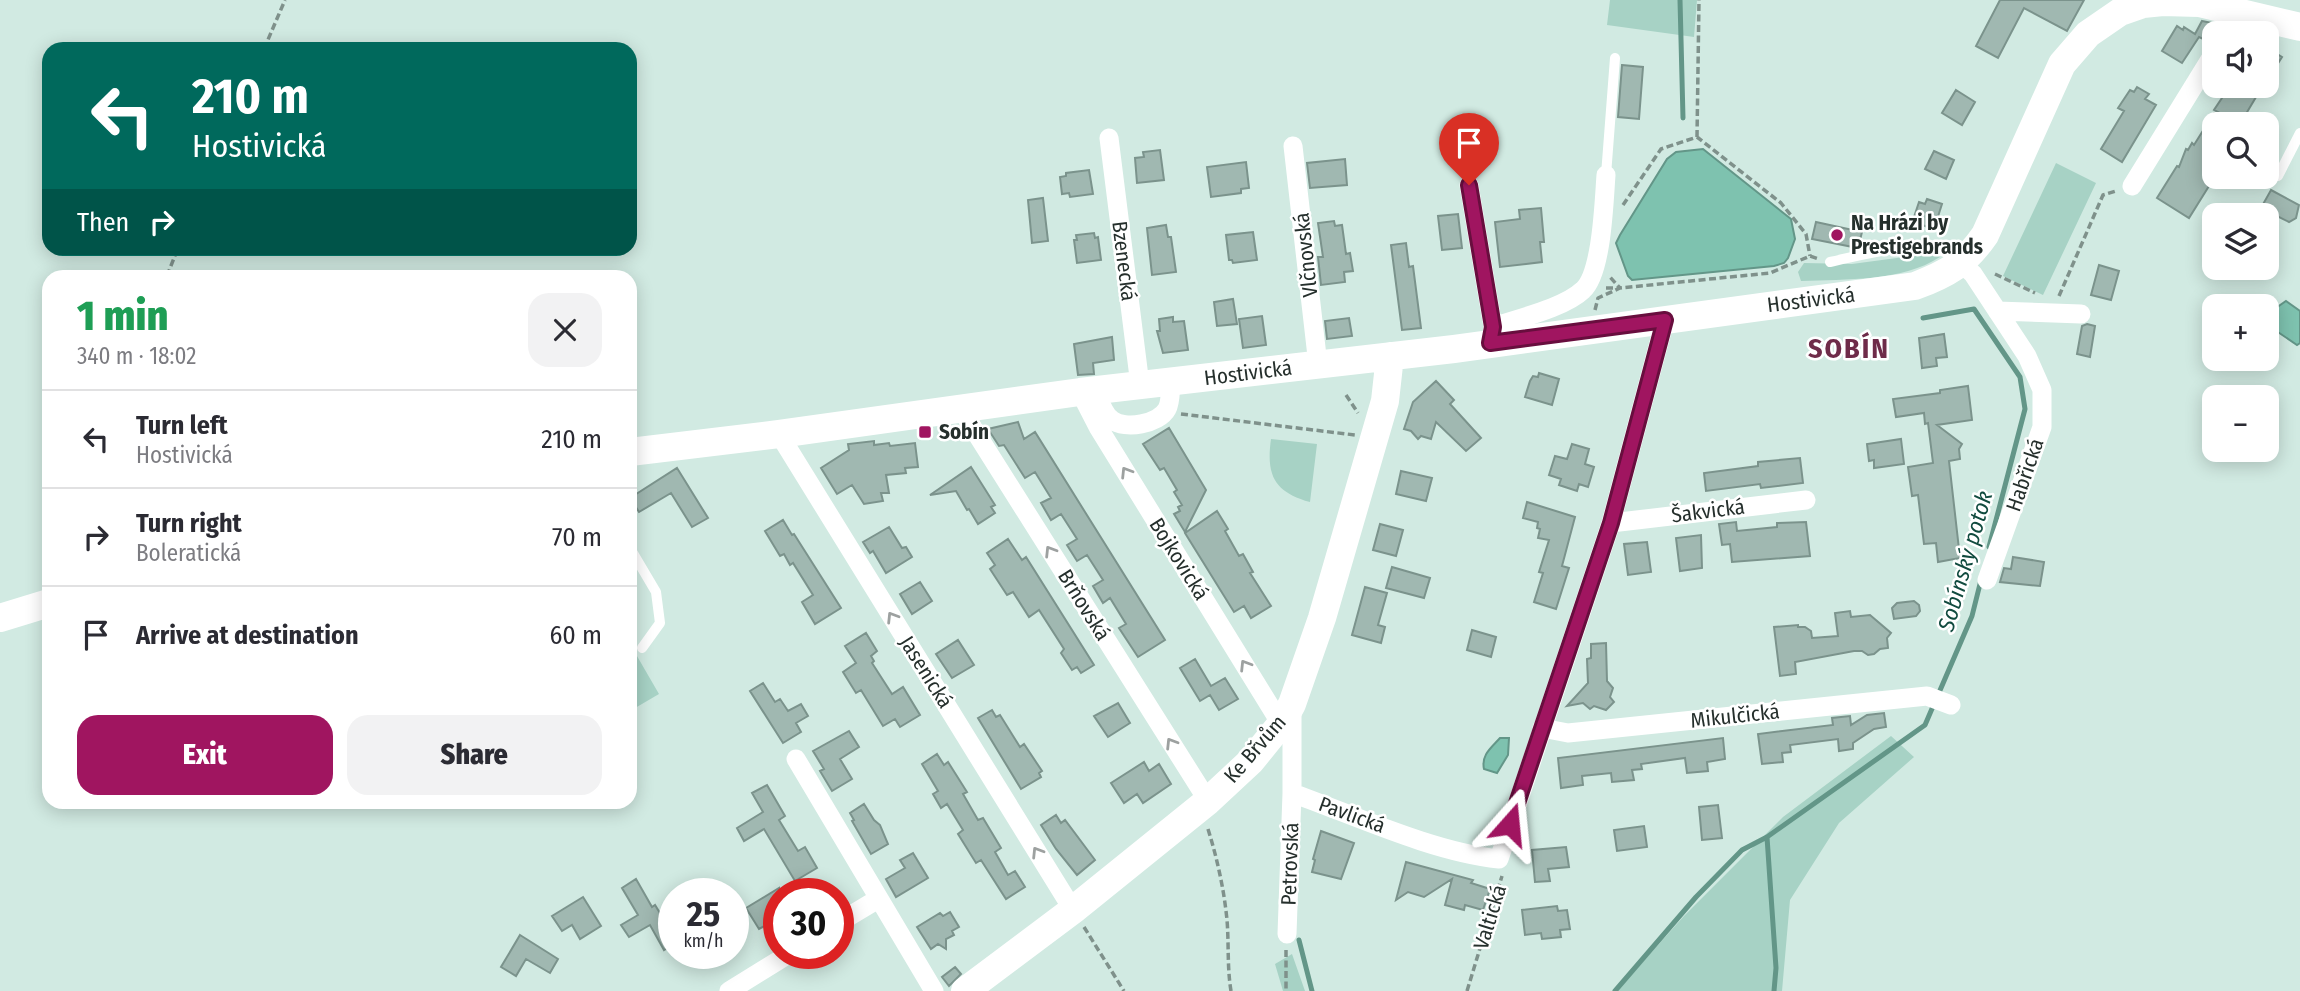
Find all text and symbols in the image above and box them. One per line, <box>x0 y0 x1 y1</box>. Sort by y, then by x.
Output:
map controls <box>2202 21 2279 462</box>
button: sound <box>2202 21 2279 98</box>
text: 210 m <box>192 67 309 126</box>
icon: left <box>77 70 168 161</box>
button: search <box>2202 112 2279 189</box>
pin <box>1439 113 1499 185</box>
icon: arrive <box>1450 124 1488 162</box>
text: Hostivická <box>192 127 327 165</box>
icon: right <box>143 203 181 241</box>
button: layers <box>2202 203 2279 280</box>
text: Then <box>77 207 129 238</box>
place label: Na Hrázi by Prestigebrands <box>1851 210 1983 260</box>
street label: Vlčnovská <box>1289 211 1323 299</box>
street label: Bzenecká <box>1106 220 1142 302</box>
marker: Na Hrázi by Prestigebrands <box>1829 227 1845 243</box>
street label: Hostivická <box>1766 282 1856 318</box>
text: 1 min <box>77 291 168 341</box>
button: close <box>528 293 602 367</box>
button: + <box>2202 294 2279 371</box>
district label: SOBÍN <box>1808 331 1890 365</box>
text: 340 m · 18:02 <box>77 342 196 370</box>
street label: Hostivická <box>1203 355 1293 391</box>
button: − <box>2202 385 2279 462</box>
text: Turn left <box>136 410 228 441</box>
place label: Sobín <box>939 419 989 445</box>
icon: left <box>77 420 115 458</box>
text: 210 m <box>541 424 602 455</box>
marker: Sobín <box>917 424 933 440</box>
street label: Habřická <box>2000 435 2050 515</box>
text: Hostivická <box>136 441 233 469</box>
one-way arrow <box>1121 466 1134 479</box>
water label: Sobínský potok <box>1931 488 1998 635</box>
street label: Šakvická <box>1670 494 1746 528</box>
text: Turn right <box>136 508 242 539</box>
street label: Bojkovická <box>1144 513 1214 605</box>
icon: right <box>77 518 115 556</box>
text: 70 m <box>552 522 602 553</box>
text: Boleratická <box>136 539 241 567</box>
one-way arrow <box>1046 545 1059 558</box>
street label: Brňovská <box>1052 565 1116 645</box>
one-way arrow <box>888 611 901 624</box>
icon: arrive <box>77 616 115 654</box>
text: Arrive at destination <box>136 620 359 651</box>
text: 60 m <box>549 620 602 651</box>
street label: Jasenická <box>894 631 958 713</box>
one-way arrow <box>1240 660 1253 673</box>
street label: Mikulčická <box>1689 698 1781 734</box>
street label: Ke Břvům <box>1218 710 1292 788</box>
button: Exit <box>77 715 333 795</box>
button: Share <box>347 715 602 795</box>
one-way arrow <box>1167 738 1180 751</box>
position arrow <box>1473 787 1547 861</box>
street label: Pavlická <box>1315 791 1389 839</box>
street label: Petrovská <box>1276 822 1304 906</box>
one-way arrow <box>1033 847 1046 860</box>
speed limit sign: 30 <box>763 878 854 969</box>
street label: Valtická <box>1468 881 1512 953</box>
text: 25 <box>687 893 720 935</box>
text: km/h <box>683 930 724 952</box>

